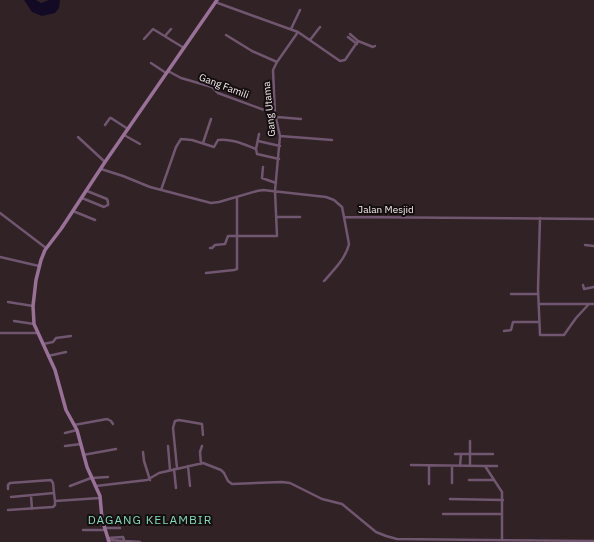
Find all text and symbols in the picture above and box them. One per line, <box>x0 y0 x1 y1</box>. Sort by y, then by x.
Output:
street label: Gang Famili <box>197 71 251 101</box>
street label: Gang Utama <box>260 80 278 137</box>
street label: Jalan Mesjid <box>358 203 414 216</box>
district label: DAGANG KELAMBIR <box>88 512 212 527</box>

